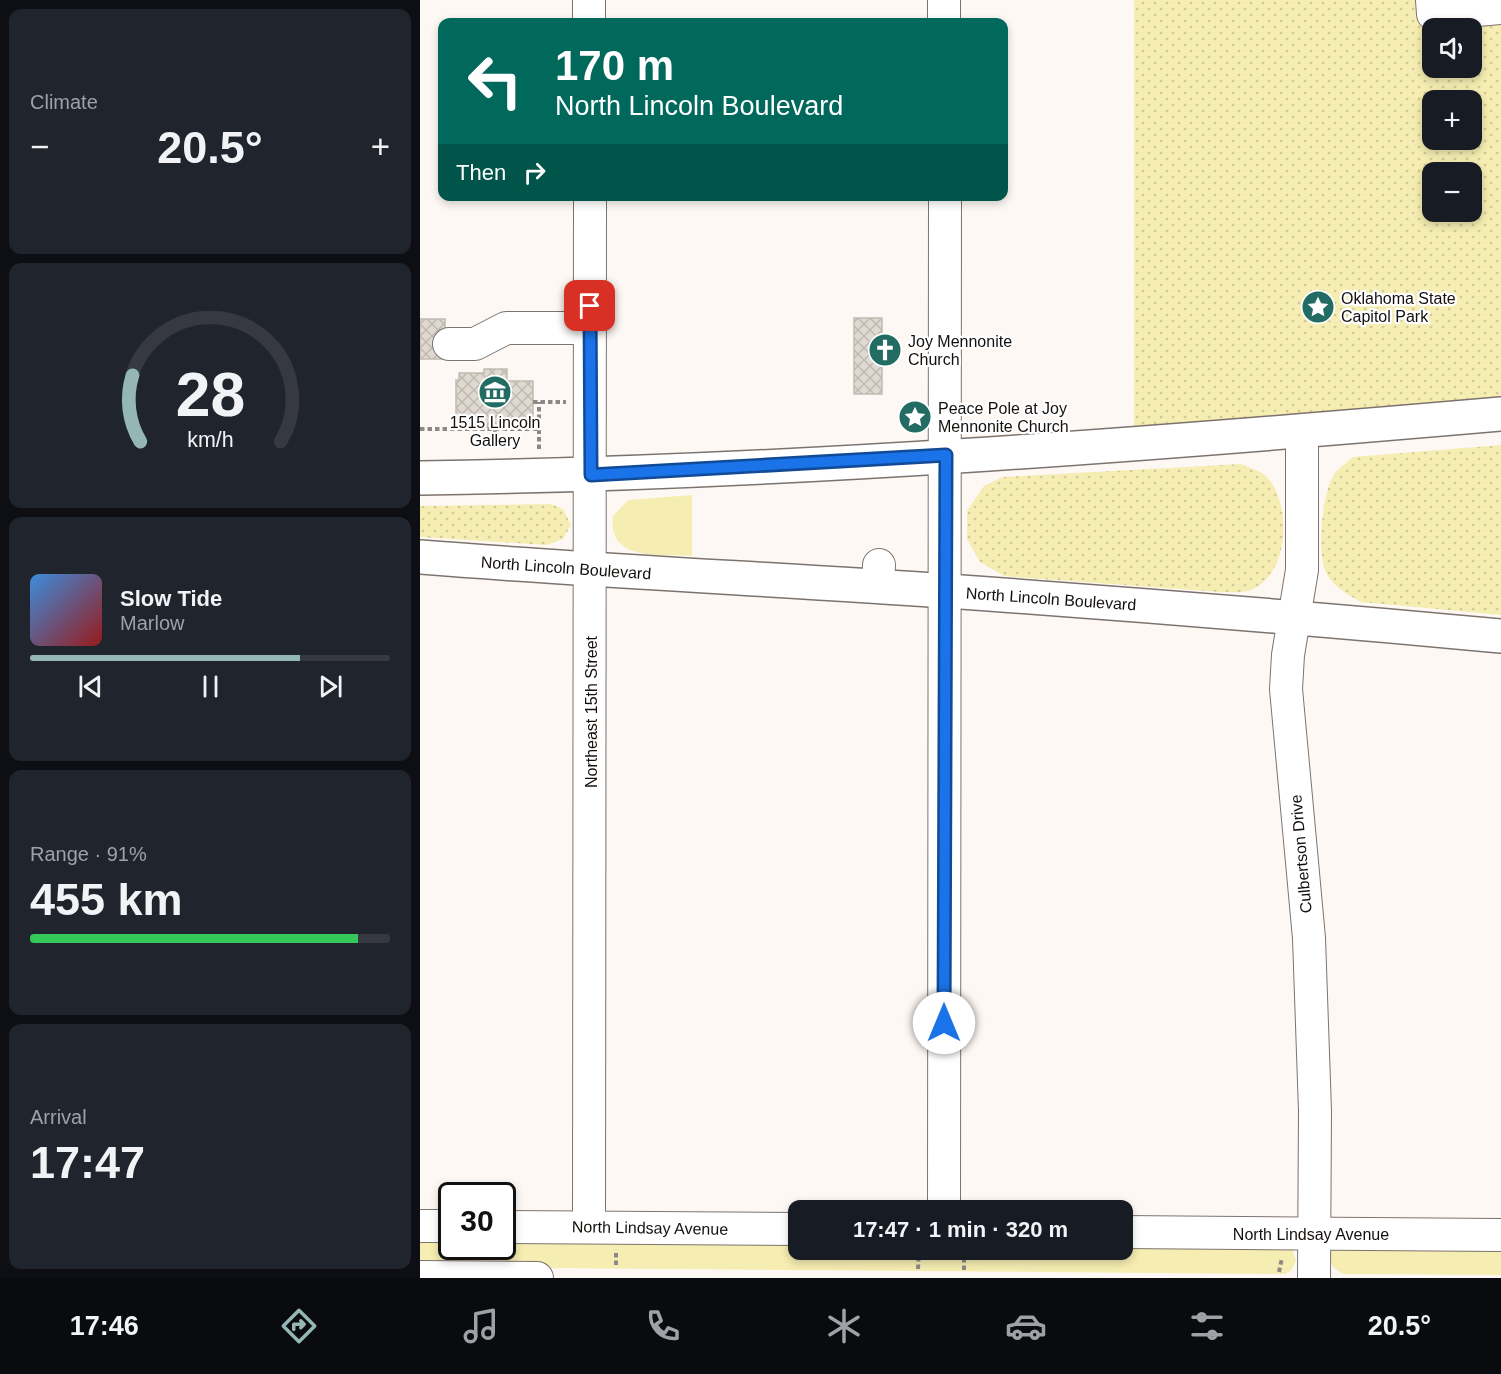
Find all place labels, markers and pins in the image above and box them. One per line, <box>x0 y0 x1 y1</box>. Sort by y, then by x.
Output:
pin <box>564 280 615 331</box>
place icon: Oklahoma State Capitol Park <box>1300 289 1336 325</box>
place label: Oklahoma State Capitol Park <box>1341 290 1456 325</box>
church icon: Joy Mennonite Church <box>867 332 903 368</box>
place label: Joy Mennonite Church <box>908 333 1012 368</box>
museum icon: 1515 Lincoln Gallery <box>477 374 513 410</box>
place icon: Peace Pole at Joy Mennonite Church <box>897 399 933 435</box>
place label: Peace Pole at Joy Mennonite Church <box>938 400 1069 435</box>
place label: 1515 Lincoln Gallery <box>450 414 540 449</box>

